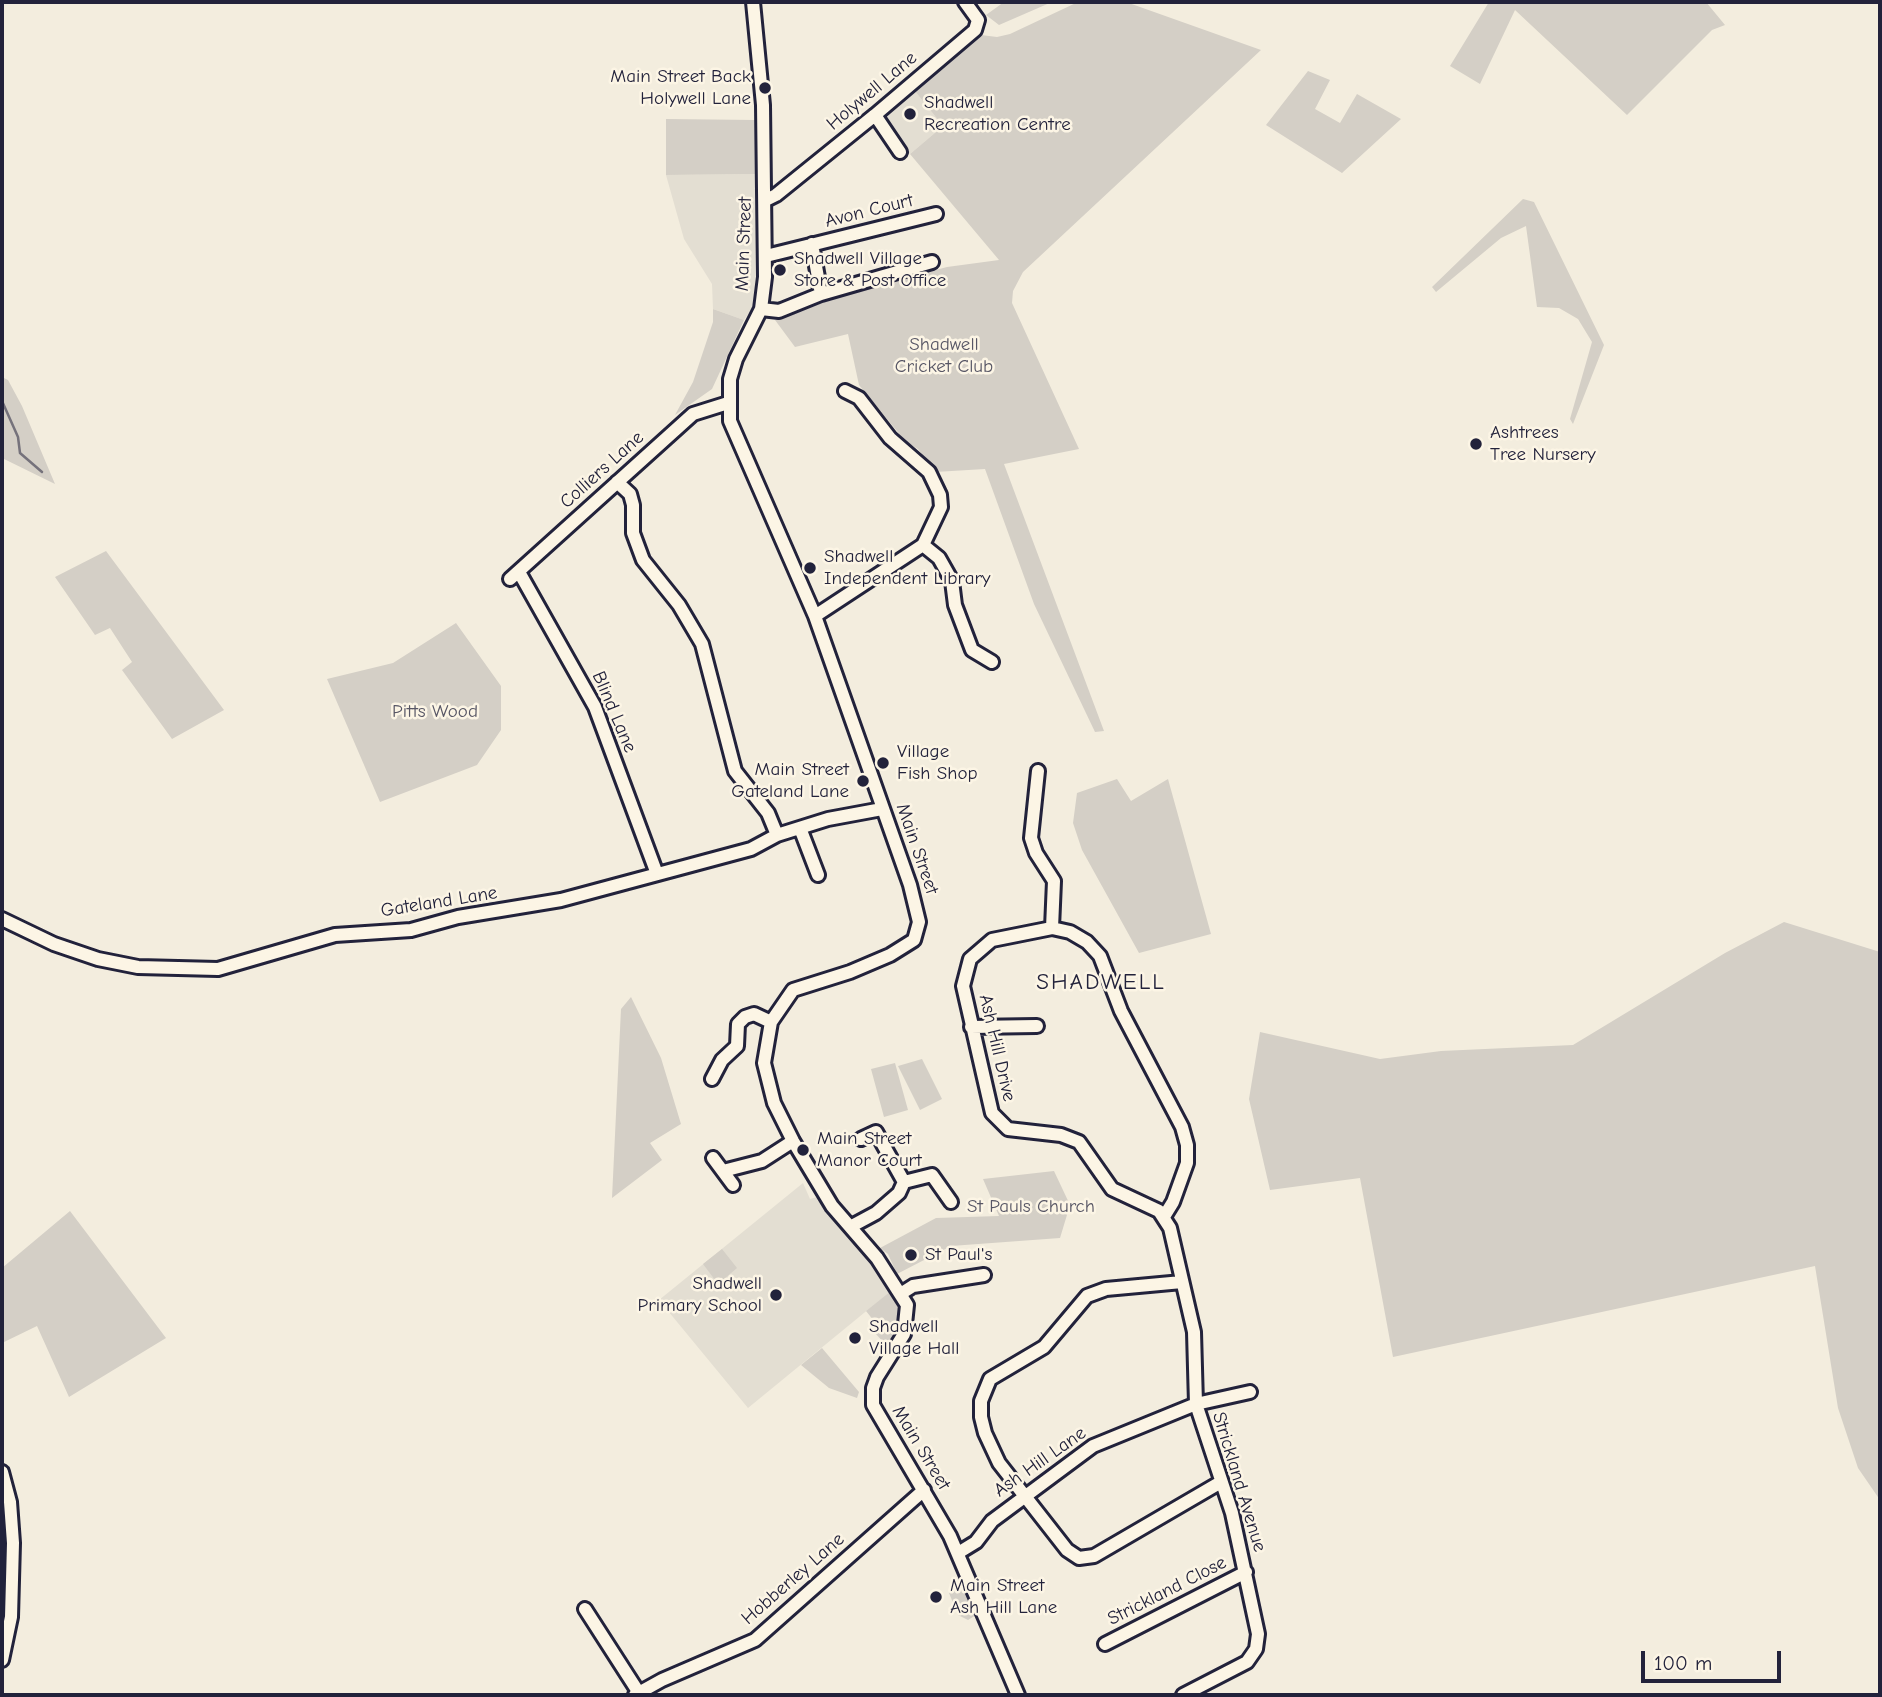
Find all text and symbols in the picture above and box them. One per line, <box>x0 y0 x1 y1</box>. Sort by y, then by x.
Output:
street label: Holywell Lane <box>822 47 922 135</box>
place label: Main Street Back Holywell Lane <box>610 66 751 110</box>
marker: Main Street Back Holywell Lane <box>757 80 773 96</box>
place label: Shadwell Recreation Centre <box>924 92 1071 136</box>
marker: Shadwell Recreation Centre <box>902 106 918 122</box>
street label: Avon Court <box>823 189 915 233</box>
street label: Main Street <box>731 196 757 292</box>
place label: Shadwell Village Store & Post Office <box>794 248 946 292</box>
marker: Shadwell Village Store & Post Office <box>772 262 788 278</box>
park label: Shadwell Cricket Club <box>895 334 993 378</box>
place label: Ashtrees Tree Nursery <box>1490 422 1596 466</box>
street label: Colliers Lane <box>555 427 649 513</box>
marker: Ashtrees Tree Nursery <box>1468 436 1484 452</box>
place label: Shadwell Independent Library <box>824 546 991 590</box>
marker: Shadwell Independent Library <box>802 560 818 576</box>
street label: Blind Lane <box>587 668 641 756</box>
park label: Pitts Wood <box>392 701 478 723</box>
place label: Village Fish Shop <box>897 741 978 785</box>
marker: Village Fish Shop <box>875 755 891 771</box>
place label: Main Street Gateland Lane <box>731 759 849 803</box>
marker: Main Street Gateland Lane <box>855 773 871 789</box>
street label: Main Street <box>891 801 943 897</box>
street label: Gateland Lane <box>379 882 499 922</box>
district label: SHADWELL <box>1037 968 1165 996</box>
street label: Ash Hill Drive <box>974 992 1020 1104</box>
place label: Main Street Manor Court <box>817 1128 922 1172</box>
marker: Main Street Manor Court <box>795 1142 811 1158</box>
park label: St Pauls Church <box>967 1196 1095 1218</box>
place label: St Paul's <box>925 1244 992 1266</box>
marker: St Paul's <box>903 1247 919 1263</box>
place label: Shadwell Primary School <box>638 1273 762 1317</box>
marker: Shadwell Primary School <box>768 1287 784 1303</box>
place label: Shadwell Village Hall <box>869 1316 959 1360</box>
marker: Shadwell Village Hall <box>847 1330 863 1346</box>
street label: Main Street <box>887 1402 955 1494</box>
street label: Strickland Avenue <box>1207 1409 1271 1555</box>
street label: Ash Hill Lane <box>990 1422 1090 1502</box>
street label: Hobberley Lane <box>737 1528 849 1630</box>
street label: Strickland Close <box>1104 1551 1230 1631</box>
place label: Main Street Ash Hill Lane <box>950 1575 1057 1619</box>
marker: Main Street Ash Hill Lane <box>928 1589 944 1605</box>
scale bar <box>1644 1638 1784 1682</box>
text: 100 m <box>1654 1651 1712 1675</box>

